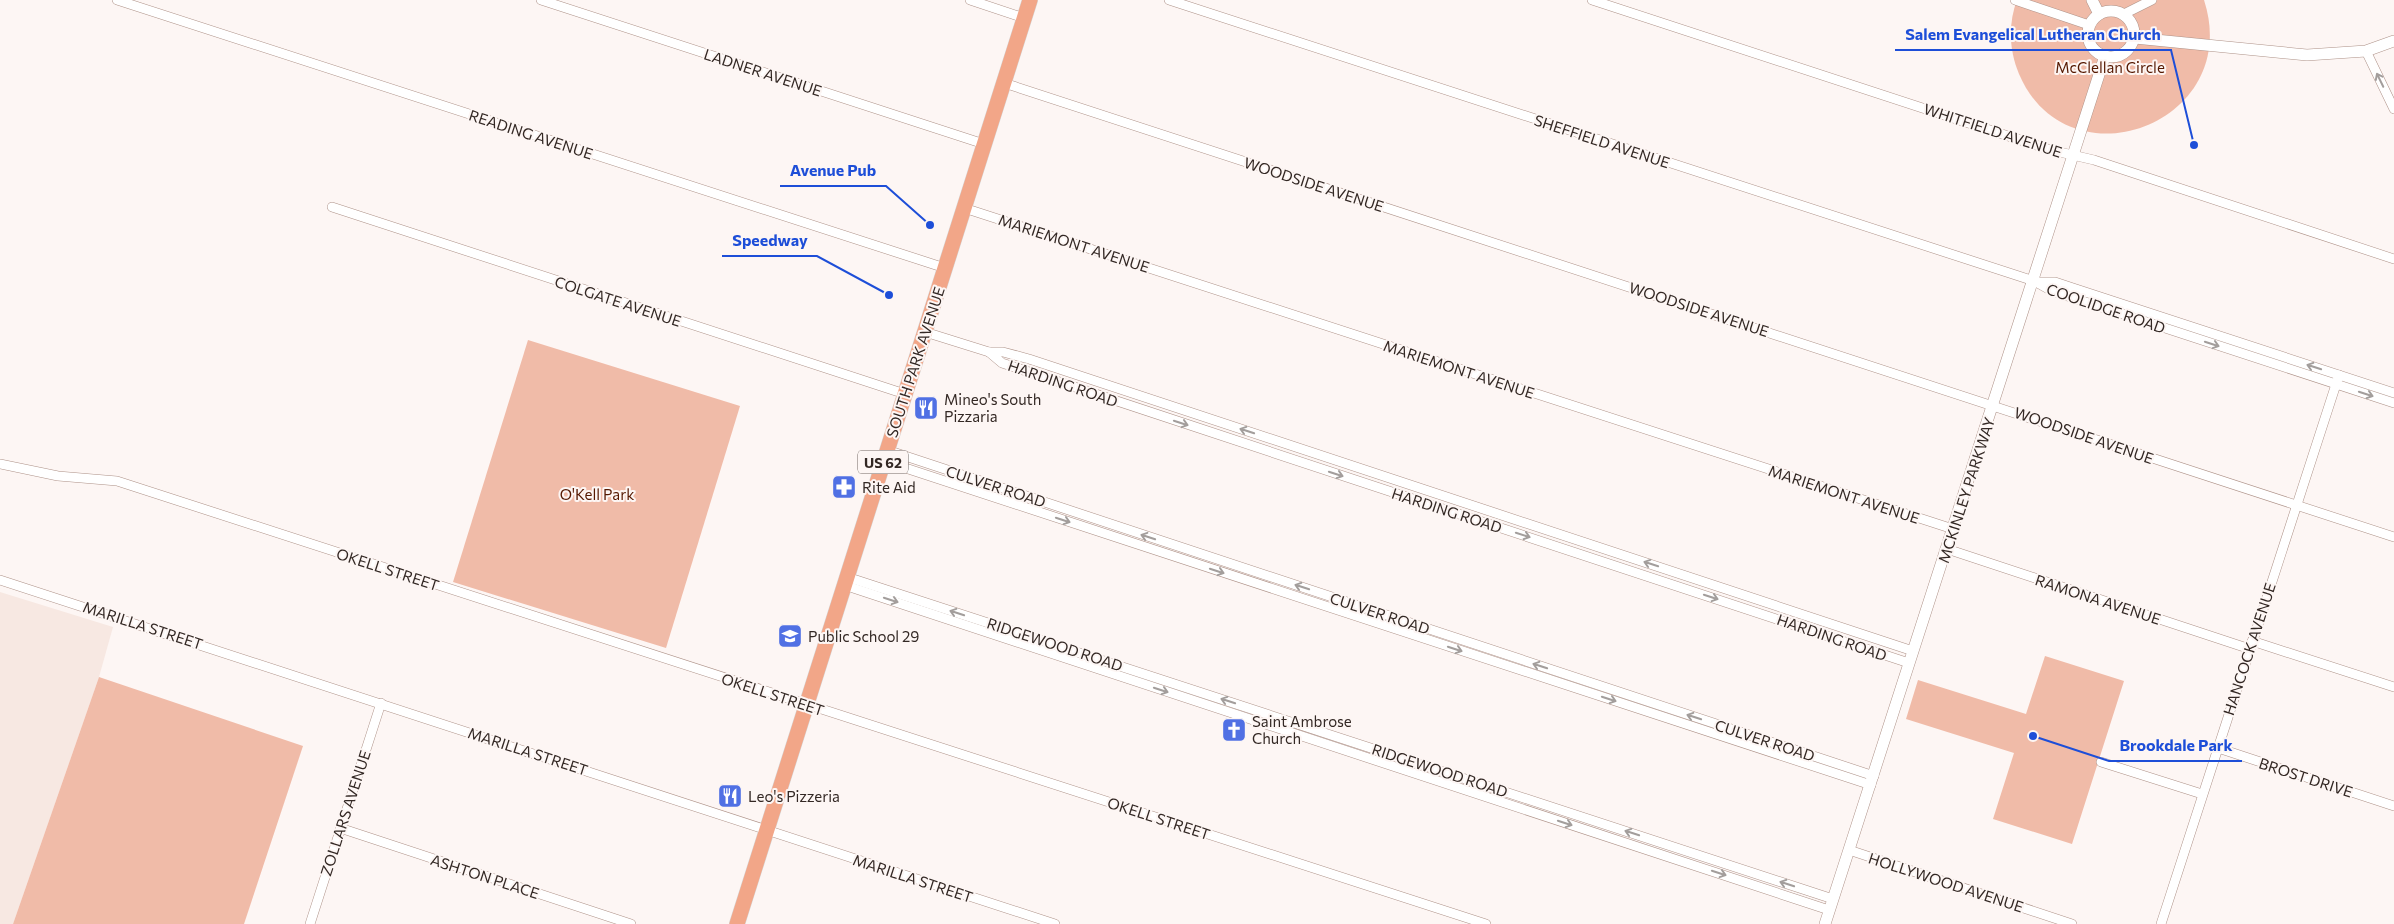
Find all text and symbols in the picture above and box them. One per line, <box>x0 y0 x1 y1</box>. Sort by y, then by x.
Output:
callout: Salem Evangelical Lutheran Church <box>1895 19 2171 50</box>
text: Salem Evangelical Lutheran Church <box>1905 24 2161 43</box>
street label: LADNER AVENUE <box>702 44 824 100</box>
park label: McClellan Circle <box>2055 58 2165 76</box>
one-way arrow <box>2375 73 2384 88</box>
street label: WHITFIELD AVENUE <box>1922 99 2064 161</box>
street label: READING AVENUE <box>467 105 595 163</box>
street label: SHEFFIELD AVENUE <box>1532 111 1672 171</box>
street label: WOODSIDE AVENUE <box>1242 153 1386 215</box>
callout: Avenue Pub <box>780 155 886 186</box>
text: Avenue Pub <box>790 160 876 179</box>
street label: MARIEMONT AVENUE <box>996 210 1152 276</box>
callout: Speedway <box>722 225 817 256</box>
text: Speedway <box>732 230 808 249</box>
street label: COLGATE AVENUE <box>552 272 684 330</box>
street label: WOODSIDE AVENUE <box>1627 278 1771 340</box>
street label: COOLIDGE ROAD <box>2044 279 2168 337</box>
street label: SOUTH PARK AVENUE <box>882 284 948 440</box>
street label: MARIEMONT AVENUE <box>1381 336 1537 402</box>
one-way arrow <box>2204 339 2220 349</box>
street label: HARDING ROAD <box>1006 356 1120 410</box>
one-way arrow <box>2307 362 2323 371</box>
place label: Mineo's South Pizzaria <box>944 390 1041 425</box>
one-way arrow <box>2358 390 2374 400</box>
restaurant icon: Mineo's South Pizzaria <box>913 395 939 421</box>
street label: WOODSIDE AVENUE <box>2012 403 2156 467</box>
street label: MCKINLEY PARKWAY <box>1934 415 1998 565</box>
one-way arrow <box>1173 419 1189 428</box>
one-way arrow <box>1240 426 1256 435</box>
road number: US 62 <box>858 451 908 474</box>
street label: CULVER ROAD <box>944 461 1048 511</box>
street label: MARIEMONT AVENUE <box>1766 461 1922 527</box>
one-way arrow <box>1327 469 1343 479</box>
pharmacy icon: Rite Aid <box>831 474 857 500</box>
place label: Rite Aid <box>862 478 916 496</box>
street label: HARDING ROAD <box>1389 484 1505 536</box>
park label: O'Kell Park <box>560 485 634 503</box>
one-way arrow <box>1055 516 1070 525</box>
one-way arrow <box>1140 531 1156 541</box>
one-way arrow <box>1515 531 1531 540</box>
street label: OKELL STREET <box>334 544 442 594</box>
one-way arrow <box>1644 559 1659 568</box>
one-way arrow <box>1209 566 1225 576</box>
street label: RAMONA AVENUE <box>2033 570 2163 628</box>
street label: HANCOCK AVENUE <box>2219 580 2279 718</box>
one-way arrow <box>1295 582 1311 592</box>
street label: CULVER ROAD <box>1328 588 1432 638</box>
one-way arrow <box>1703 592 1719 602</box>
one-way arrow <box>882 596 898 606</box>
street label: MARILLA STREET <box>81 597 206 653</box>
one-way arrow <box>950 607 966 617</box>
street label: HARDING ROAD <box>1775 610 1889 664</box>
street label: RIDGEWOOD ROAD <box>985 614 1125 674</box>
school or university icon: Public School 29 <box>777 623 803 649</box>
place label: Public School 29 <box>808 627 919 645</box>
one-way arrow <box>1447 644 1463 654</box>
one-way arrow <box>1532 660 1548 670</box>
street label: OKELL STREET <box>719 669 827 719</box>
one-way arrow <box>1153 685 1169 695</box>
one-way arrow <box>1601 695 1617 705</box>
one-way arrow <box>1221 696 1237 705</box>
one-way arrow <box>1687 711 1703 721</box>
place label: Saint Ambrose Church <box>1252 712 1352 747</box>
street label: CULVER ROAD <box>1713 715 1817 765</box>
church icon: Saint Ambrose Church <box>1221 717 1247 743</box>
street label: MARILLA STREET <box>466 723 591 779</box>
callout: Brookdale Park <box>2109 730 2242 761</box>
text: Brookdale Park <box>2119 735 2233 754</box>
street label: RIDGEWOOD ROAD <box>1370 740 1510 800</box>
street label: ZOLLARS AVENUE <box>316 748 374 878</box>
street label: BROST DRIVE <box>2257 753 2355 801</box>
restaurant icon: Leo's Pizzeria <box>717 783 743 809</box>
place label: Leo's Pizzeria <box>748 787 840 805</box>
street label: OKELL STREET <box>1105 793 1213 843</box>
one-way arrow <box>1557 818 1573 828</box>
one-way arrow <box>1625 828 1641 838</box>
street label: HOLLYWOOD AVENUE <box>1866 848 2026 916</box>
street label: ASHTON PLACE <box>428 850 542 902</box>
street label: MARILLA STREET <box>851 850 976 906</box>
one-way arrow <box>1711 869 1727 879</box>
one-way arrow <box>1779 879 1795 888</box>

